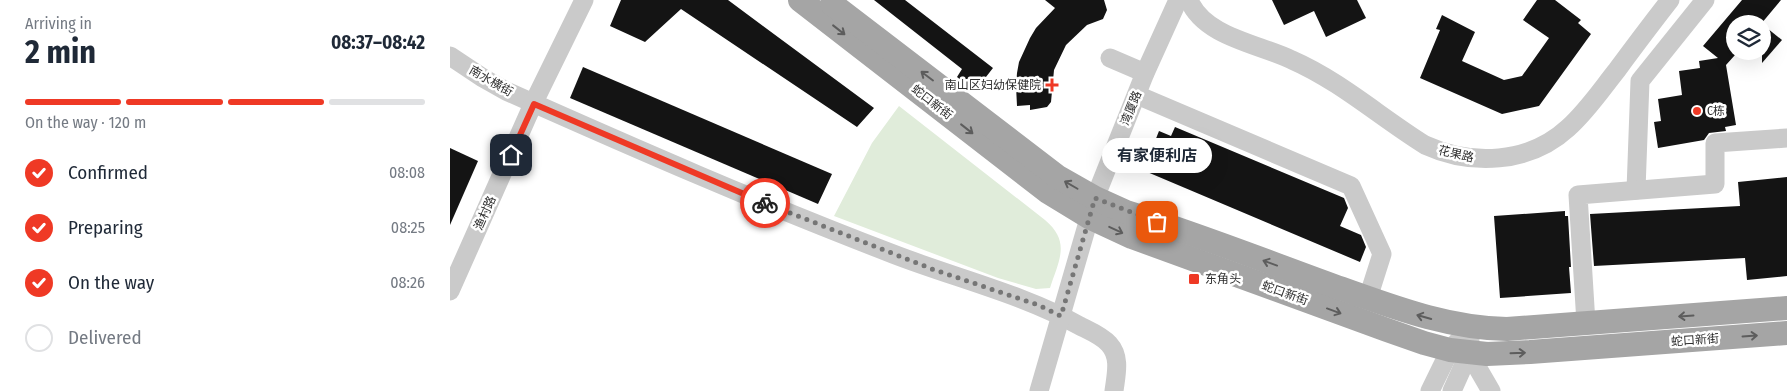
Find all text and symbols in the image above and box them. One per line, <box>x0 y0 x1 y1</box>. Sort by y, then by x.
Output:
text: Arriving in <box>25 14 92 33</box>
map controls <box>1726 15 1771 60</box>
button: layers <box>1726 15 1771 60</box>
one-way arrow <box>832 24 845 35</box>
text: 08:37–08:42 <box>331 31 425 54</box>
text: 2 min <box>25 33 96 71</box>
street label: 南水横街 <box>467 63 515 99</box>
one-way arrow <box>921 71 934 82</box>
place label: 南山区妇幼保健院 <box>945 78 1041 92</box>
marker: 南山区妇幼保健院 <box>1045 78 1059 92</box>
street label: 蛇口新街 <box>909 82 955 122</box>
street label: 湾厦路 <box>1118 89 1144 127</box>
place label: C栋 <box>1707 104 1725 118</box>
marker: C栋 <box>1691 105 1703 117</box>
text: On the way · 120 m <box>25 113 146 132</box>
one-way arrow <box>960 124 973 135</box>
pin <box>490 134 532 176</box>
callout: 有家便利店 <box>1102 137 1212 172</box>
icon: home <box>497 141 525 169</box>
street label: 花果路 <box>1437 143 1475 165</box>
text: 有家便利店 <box>1117 146 1197 165</box>
icon: check <box>25 159 53 187</box>
text: Confirmed <box>68 161 148 184</box>
text: 08:08 <box>389 163 425 182</box>
courier <box>740 178 790 228</box>
one-way arrow <box>1064 179 1078 189</box>
icon: bike <box>751 189 779 217</box>
street label: 渔村路 <box>471 194 499 232</box>
pin <box>1136 201 1178 243</box>
icon: bag <box>1143 208 1171 236</box>
icon: check <box>25 214 53 242</box>
text: Preparing <box>68 216 143 239</box>
text: 08:25 <box>391 218 425 237</box>
one-way arrow <box>1108 226 1123 236</box>
one-way arrow <box>1263 258 1279 267</box>
icon: check <box>25 269 53 297</box>
text: On the way <box>68 271 154 294</box>
marker: 东角头 <box>1187 272 1201 286</box>
place label: 东角头 <box>1205 272 1241 286</box>
text: 08:26 <box>390 273 425 292</box>
street label: 蛇口新街 <box>1260 278 1310 308</box>
one-way arrow <box>1325 307 1341 316</box>
one-way arrow <box>1416 311 1432 321</box>
one-way arrow <box>1678 311 1694 320</box>
text: Delivered <box>68 326 142 349</box>
street label: 蛇口新街 <box>1671 331 1719 349</box>
one-way arrow <box>1742 332 1758 341</box>
one-way arrow <box>1510 348 1526 357</box>

